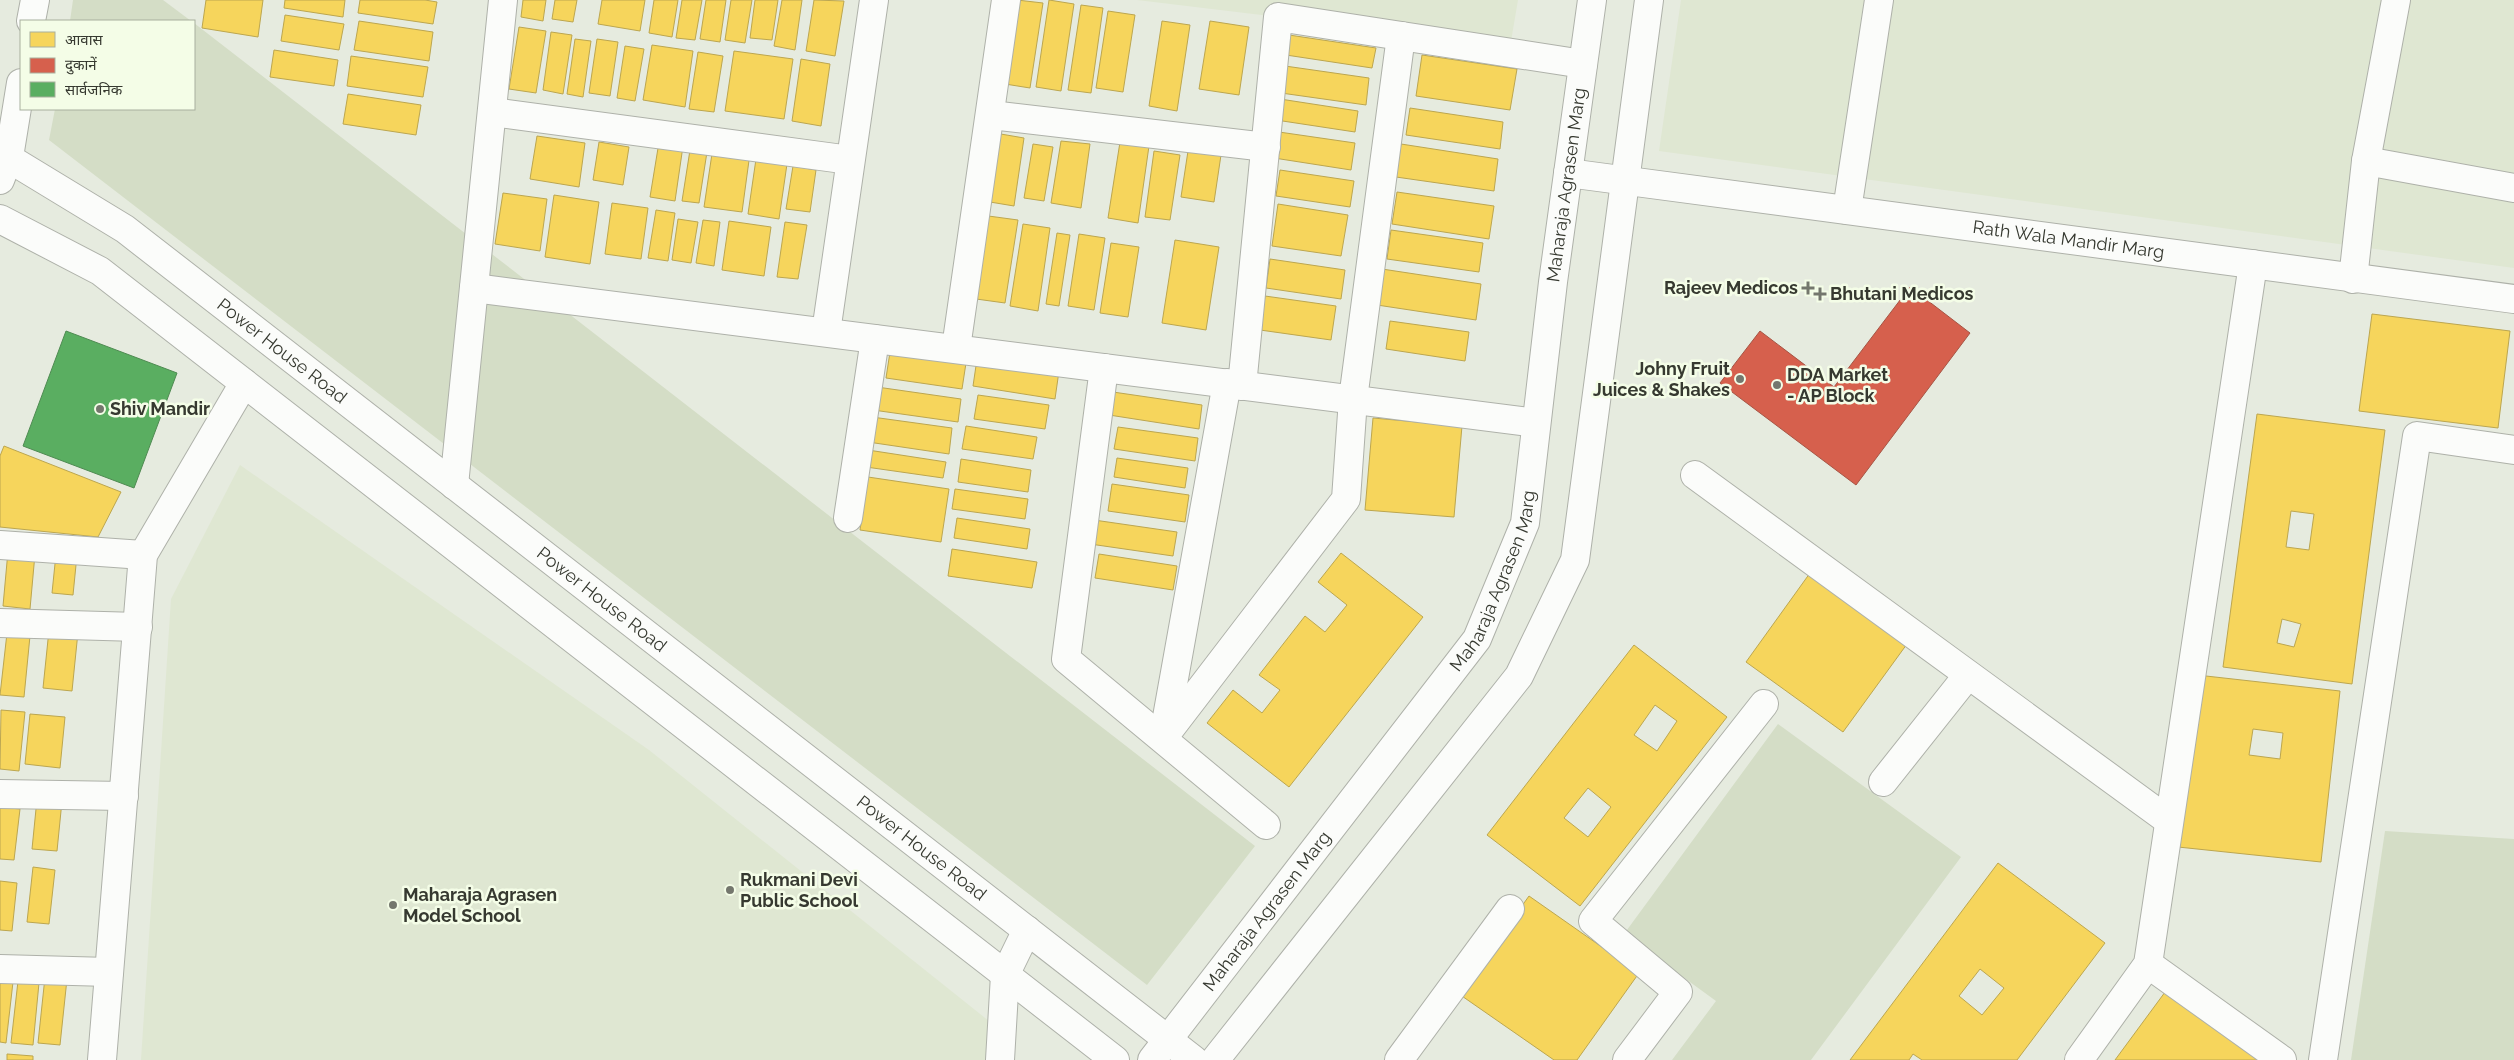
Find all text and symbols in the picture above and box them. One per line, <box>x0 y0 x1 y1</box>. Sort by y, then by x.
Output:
legend <box>20 20 195 110</box>
text: आवास <box>65 31 104 49</box>
text: दुकानें <box>65 56 97 75</box>
text: सार्वजनिक <box>65 81 123 99</box>
street label: Maharaja Agrasen Marg <box>1542 86 1590 283</box>
street label: Rath Wala Mandir Marg <box>1971 216 2166 262</box>
place label: Rajeev Medicos <box>1664 277 1798 298</box>
marker: Rajeev Medicos <box>1802 282 1814 294</box>
place label: Bhutani Medicos <box>1830 283 1974 304</box>
marker: Bhutani Medicos <box>1814 288 1826 300</box>
street label: Power House Road <box>213 294 351 407</box>
place label: Johny Fruit Juices & Shakes <box>1593 358 1730 400</box>
place label: DDA Market - AP Block <box>1787 364 1888 406</box>
marker: Johny Fruit Juices & Shakes <box>1734 373 1746 385</box>
marker: DDA Market - AP Block <box>1771 379 1783 391</box>
place label: Shiv Mandir <box>110 398 210 419</box>
marker: Shiv Mandir <box>94 403 106 415</box>
street label: Maharaja Agrasen Marg <box>1445 489 1539 675</box>
street label: Power House Road <box>533 542 671 656</box>
street label: Power House Road <box>853 791 991 905</box>
street label: Maharaja Agrasen Marg <box>1198 827 1335 995</box>
place label: Rukmani Devi Public School <box>740 869 858 911</box>
place label: Maharaja Agrasen Model School <box>403 884 557 926</box>
marker: Rukmani Devi Public School <box>724 884 736 896</box>
marker: Maharaja Agrasen Model School <box>387 899 399 911</box>

